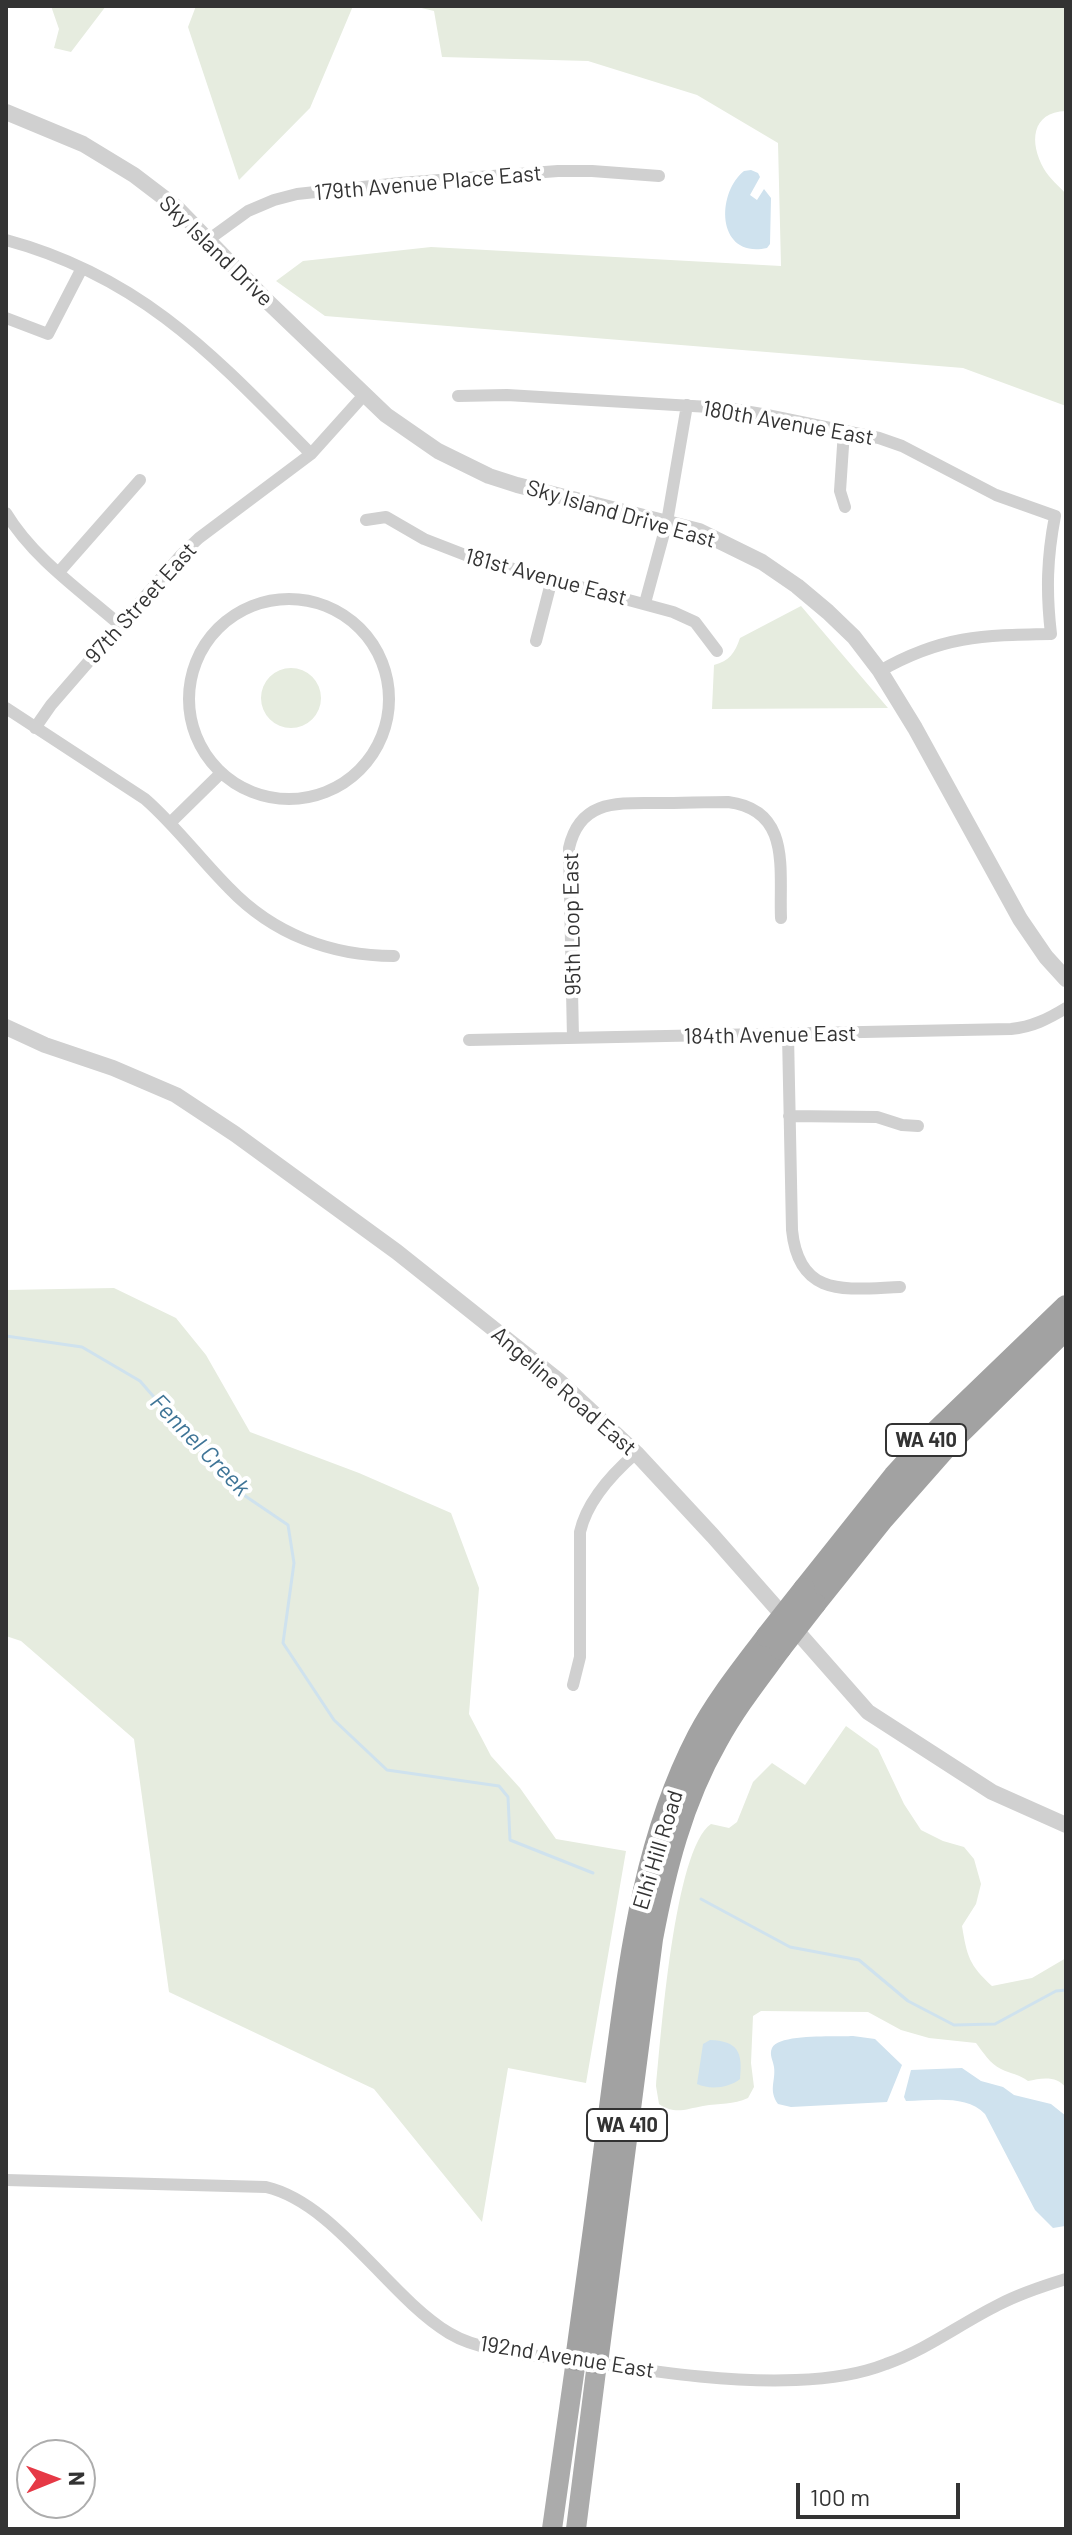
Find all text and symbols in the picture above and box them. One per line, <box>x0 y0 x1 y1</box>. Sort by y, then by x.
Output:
street label: 179th Avenue Place East <box>313 160 543 206</box>
street label: Sky Island Drive <box>154 190 278 312</box>
street label: 180th Avenue East <box>700 395 876 451</box>
street label: Sky Island Drive East <box>523 474 719 554</box>
street label: 97th Street East <box>80 537 202 669</box>
street label: 181st Avenue East <box>462 543 630 611</box>
street label: 95th Loop East <box>558 852 586 996</box>
street label: 184th Avenue East <box>683 1020 857 1050</box>
street label: Angeline Road East <box>486 1321 642 1461</box>
water label: Fennel Creek <box>144 1388 256 1502</box>
road number: WA 410 <box>886 1424 966 1456</box>
street label: Elhi Hill Road <box>627 1787 689 1913</box>
road number: WA 410 <box>587 2109 667 2141</box>
street label: 192nd Avenue East <box>478 2330 656 2384</box>
north arrow <box>16 2439 96 2519</box>
scale bar <box>800 2467 964 2517</box>
text: N <box>65 2471 91 2486</box>
text: 100 m <box>810 2482 870 2511</box>

